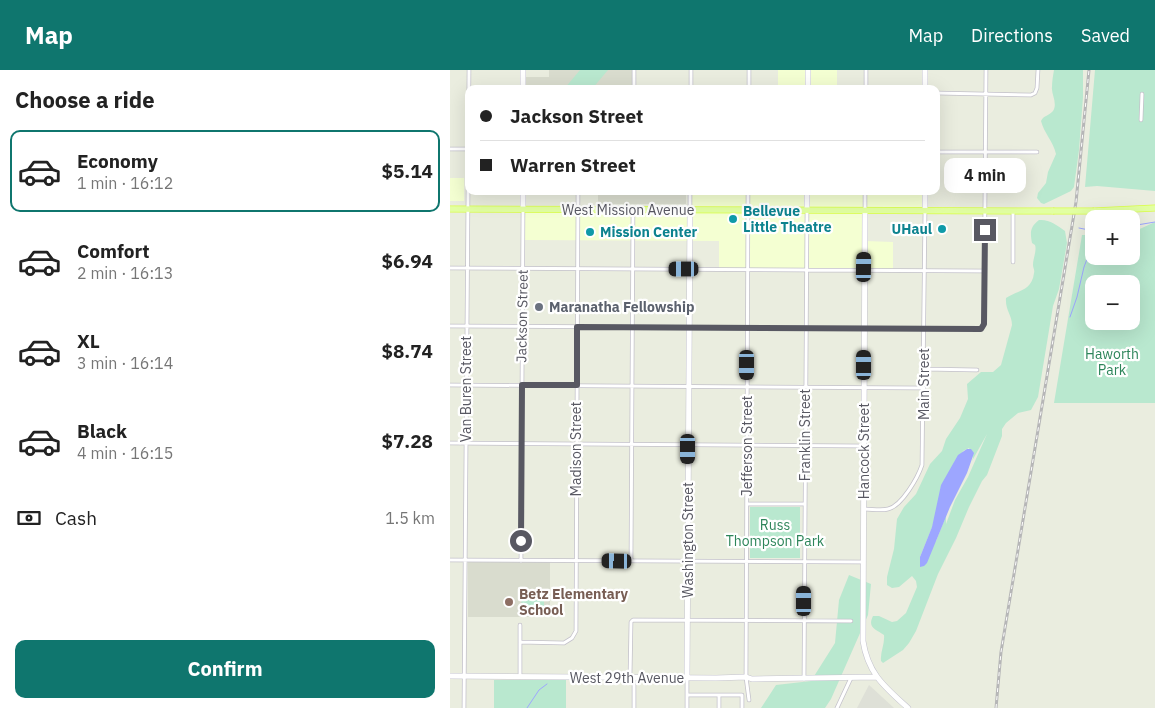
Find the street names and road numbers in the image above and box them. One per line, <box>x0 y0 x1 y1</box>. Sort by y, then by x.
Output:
street label: West Mission Avenue <box>562 201 695 219</box>
street label: Jackson Street <box>512 269 532 363</box>
street label: Van Buren Street <box>457 336 475 442</box>
street label: Main Street <box>915 348 933 420</box>
street label: Franklin Street <box>796 389 814 481</box>
street label: Jefferson Street <box>738 395 756 496</box>
street label: Madison Street <box>567 402 585 496</box>
street label: Hancock Street <box>855 403 873 499</box>
street label: Washington Street <box>679 482 697 598</box>
street label: West 29th Avenue <box>570 669 685 687</box>

